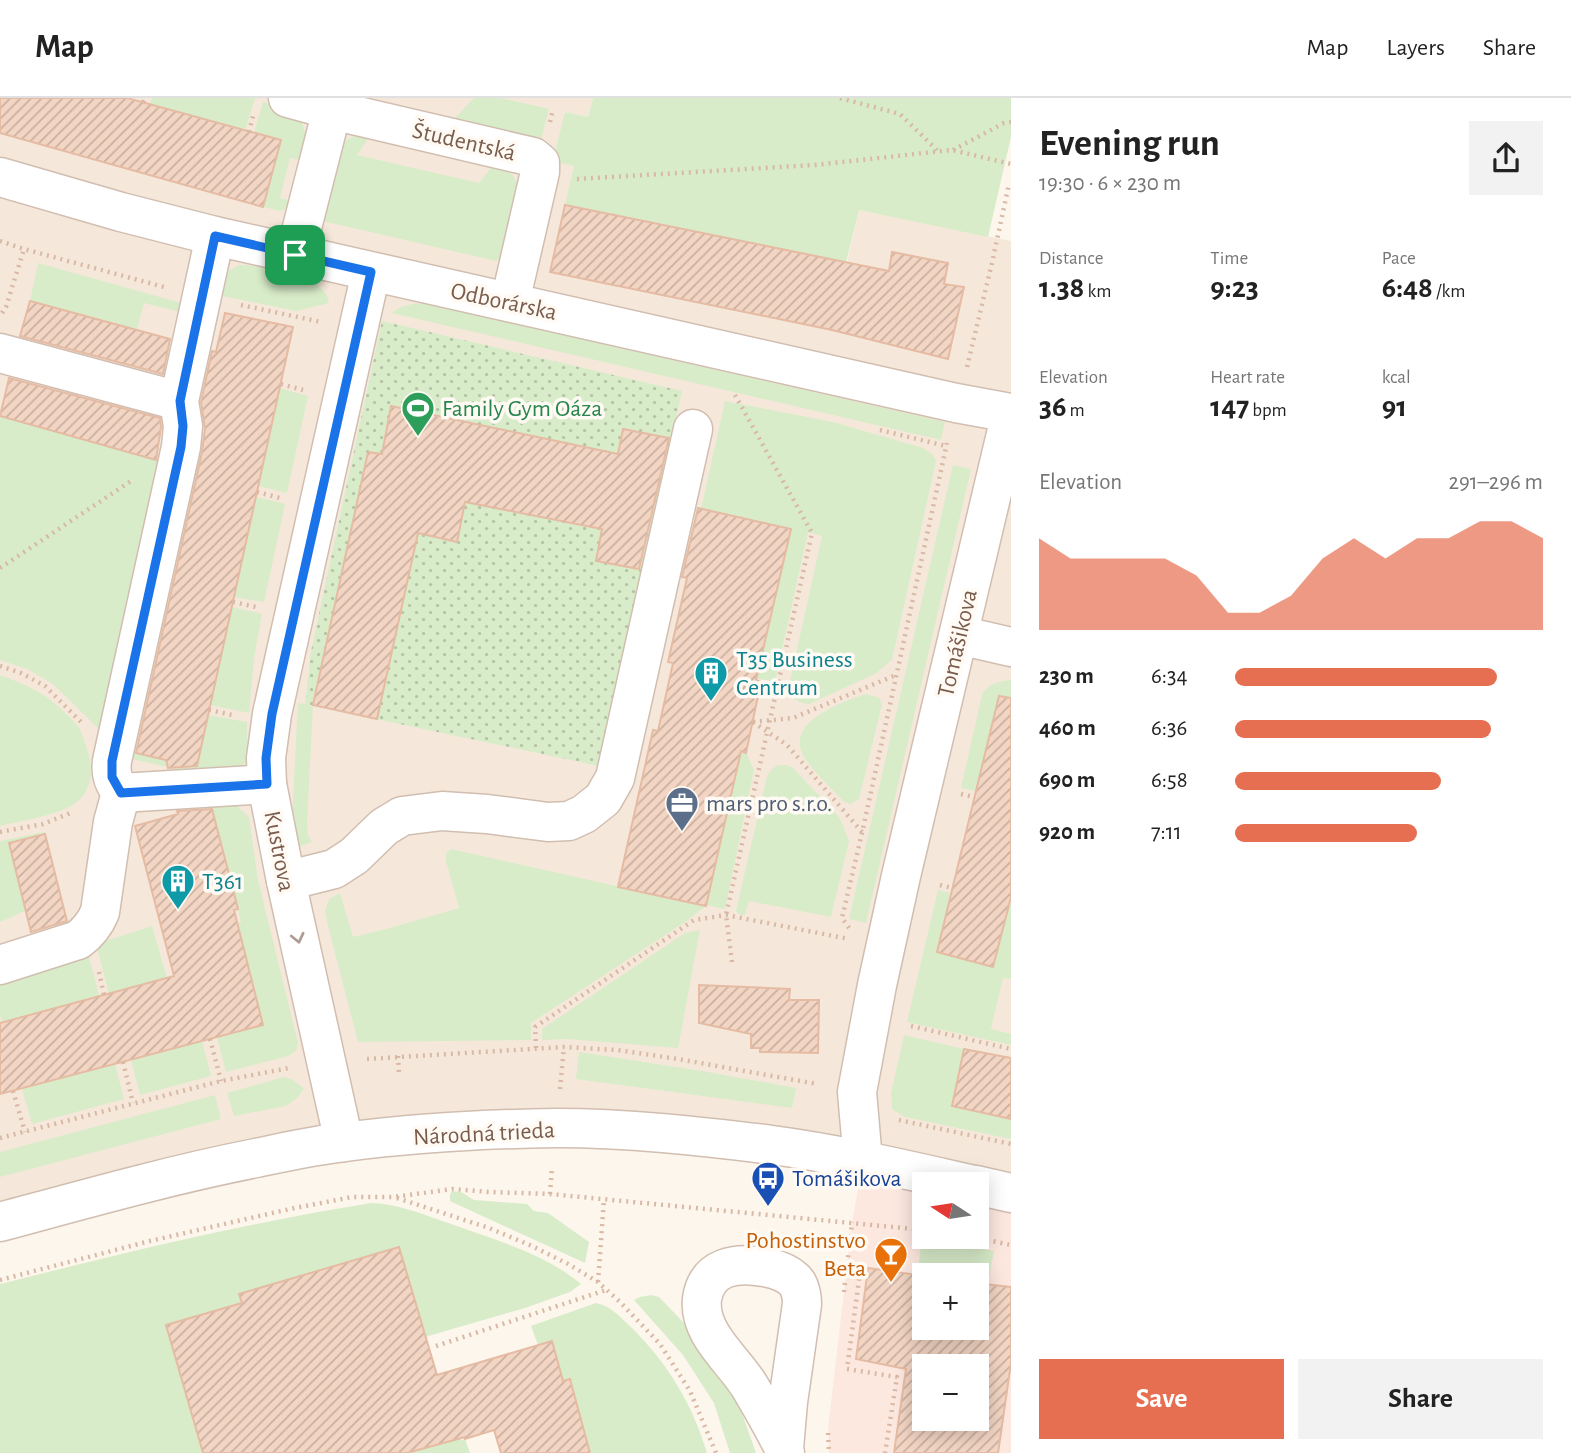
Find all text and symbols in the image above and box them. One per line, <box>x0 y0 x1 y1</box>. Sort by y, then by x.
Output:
text: Map <box>35 31 94 64</box>
text: Map <box>1306 36 1348 60</box>
text: Layers <box>1386 36 1445 60</box>
text: Share <box>1483 36 1536 60</box>
street label: Študentská <box>410 117 518 165</box>
button: share <box>1469 121 1543 195</box>
text: Evening run <box>1039 125 1220 163</box>
text: 19:30 · 6 × 230 m <box>1039 172 1181 195</box>
pin <box>265 225 325 285</box>
icon: arrive <box>276 236 314 274</box>
text: Distance <box>1039 249 1103 268</box>
text: Time <box>1210 249 1248 268</box>
text: Pace <box>1382 249 1416 268</box>
text: 1.38 <box>1039 273 1084 303</box>
text: 9:23 <box>1210 273 1259 303</box>
text: 6:48 <box>1382 273 1433 303</box>
street label: Odborárska <box>448 279 559 325</box>
text: km <box>1084 282 1111 301</box>
text: /km <box>1433 282 1465 301</box>
text: Elevation <box>1039 368 1108 387</box>
text: Heart rate <box>1210 368 1285 387</box>
text: kcal <box>1382 368 1411 387</box>
sports icon: Family Gym Oáza <box>399 389 437 438</box>
text: 36 <box>1039 392 1066 422</box>
text: 147 <box>1210 392 1249 422</box>
text: 91 <box>1382 392 1407 422</box>
place label: Family Gym Oáza <box>442 397 602 421</box>
text: m <box>1066 401 1085 420</box>
text: bpm <box>1249 401 1287 420</box>
text: Elevation <box>1039 471 1122 494</box>
text: 291–296 m <box>1449 471 1543 494</box>
street label: Tomášikova <box>934 587 982 699</box>
place label: T35 Business Centrum <box>736 648 853 700</box>
building icon: T35 Business Centrum <box>692 654 730 703</box>
text: 230 m <box>1039 665 1094 688</box>
text: 6:34 <box>1151 665 1188 688</box>
text: 460 m <box>1039 717 1096 740</box>
text: 6:36 <box>1151 717 1187 740</box>
text: 690 m <box>1039 769 1095 792</box>
text: 6:58 <box>1151 769 1188 792</box>
office icon: mars pro s.r.o. <box>663 784 701 833</box>
place label: mars pro s.r.o. <box>706 792 832 816</box>
street label: Kustrova <box>259 809 299 894</box>
text: 920 m <box>1039 821 1095 844</box>
text: 7:11 <box>1151 821 1182 844</box>
building icon: T361 <box>159 862 197 911</box>
place label: T361 <box>202 870 243 894</box>
one-way arrow <box>290 932 305 944</box>
street label: Národná trieda <box>413 1118 556 1150</box>
bus stop icon: Tomášikova <box>749 1159 787 1208</box>
place label: Tomášikova <box>792 1167 902 1191</box>
north arrow <box>912 1172 989 1250</box>
map controls <box>912 1172 989 1431</box>
place label: Pohostinstvo Beta <box>746 1229 866 1281</box>
bar icon: Pohostinstvo Beta <box>872 1235 910 1284</box>
button: + <box>912 1263 989 1340</box>
button: − <box>912 1354 989 1431</box>
button: Save <box>1039 1359 1284 1439</box>
button: Share <box>1298 1359 1543 1439</box>

